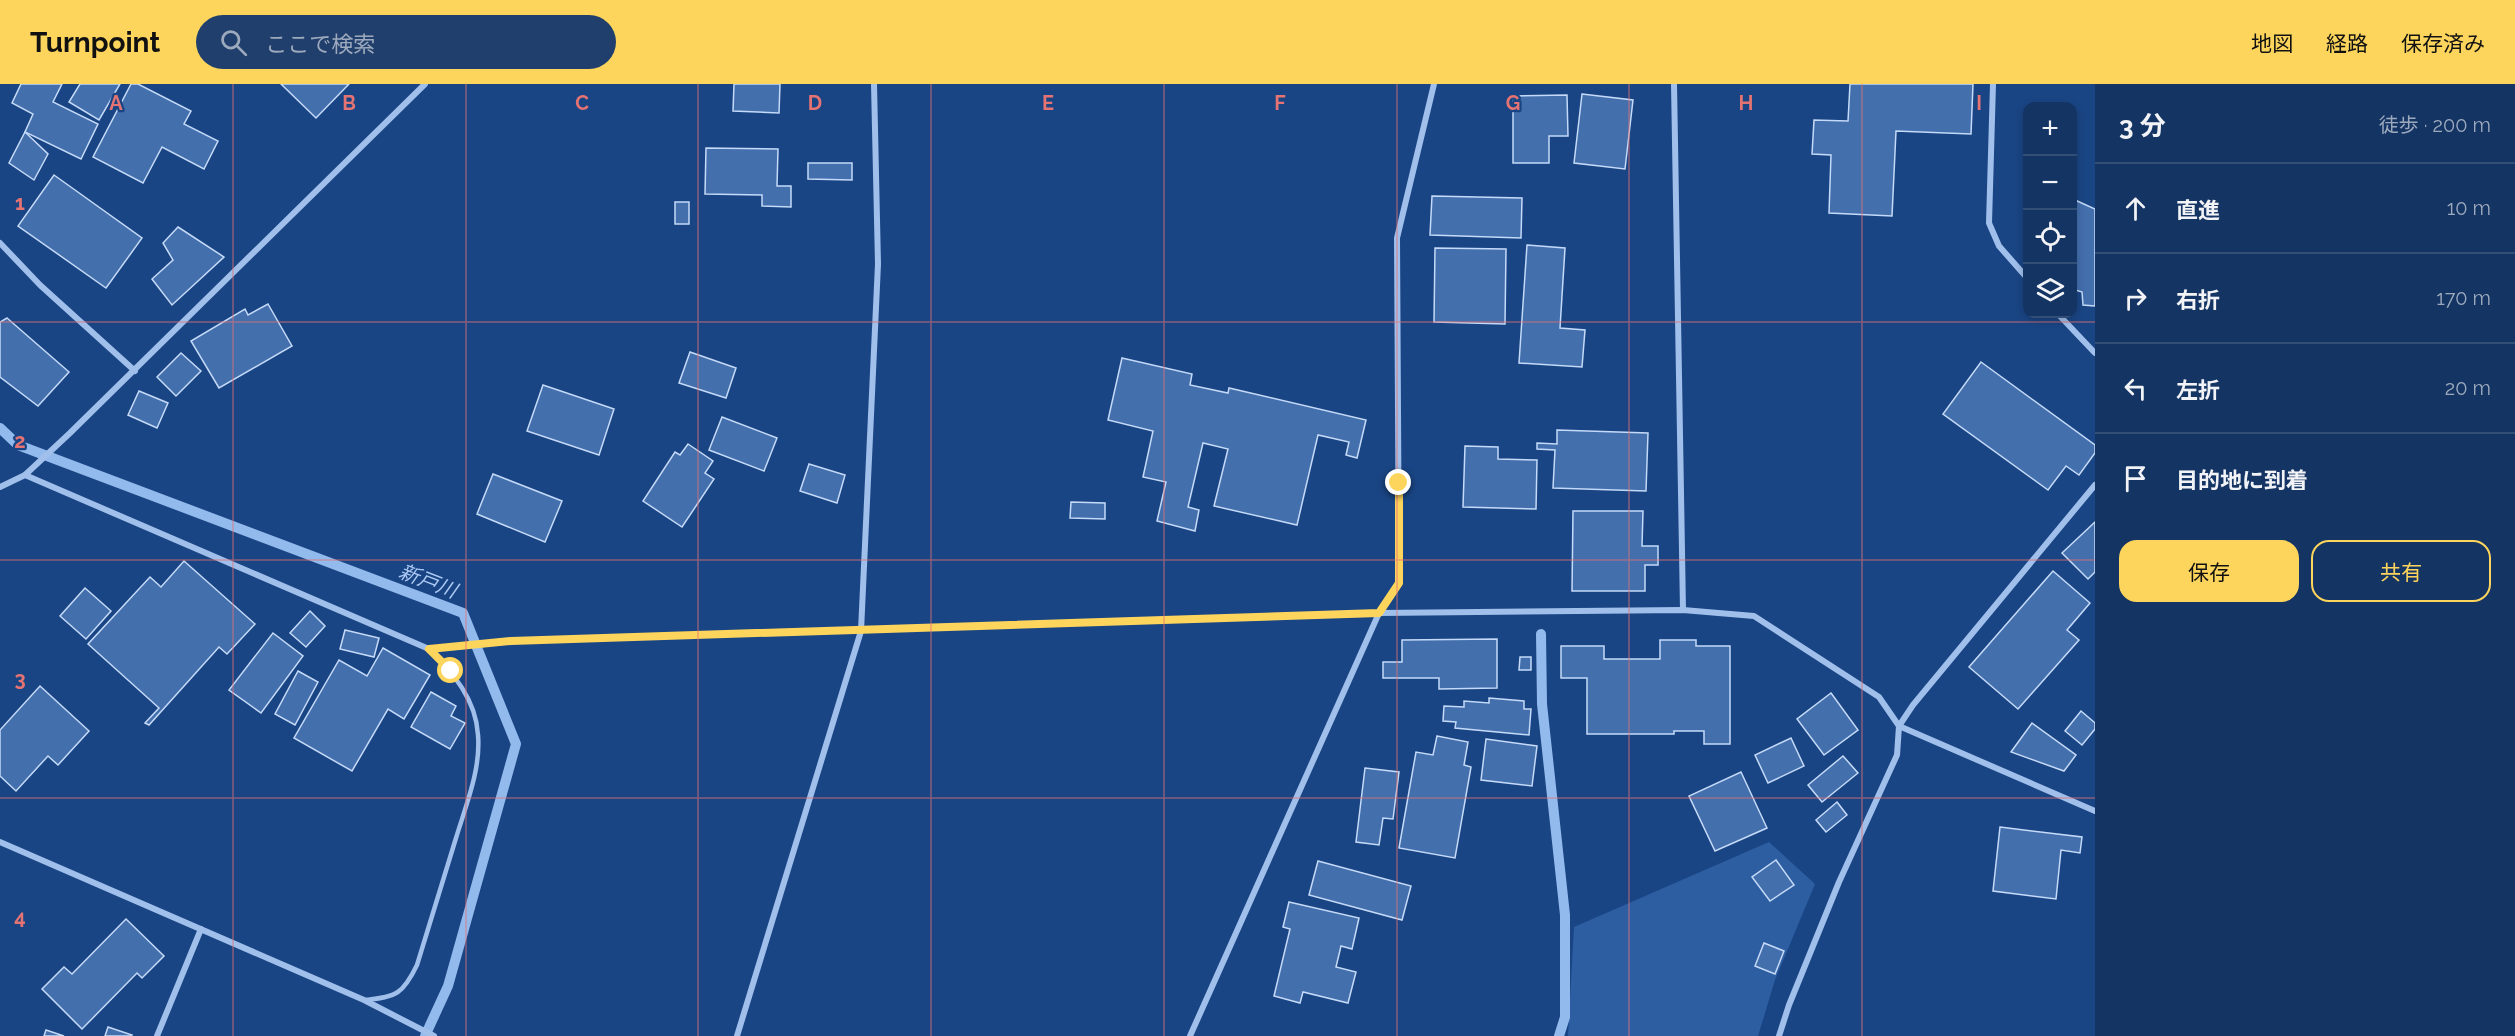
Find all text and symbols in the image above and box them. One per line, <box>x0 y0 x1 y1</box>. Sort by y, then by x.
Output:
search box <box>196 15 616 69</box>
text: Turnpoint <box>30 26 160 59</box>
icon: search <box>217 26 250 59</box>
text: ここで検索 <box>265 31 375 57</box>
text: 地図 <box>2251 31 2293 56</box>
text: 経路 <box>2326 31 2368 56</box>
text: 保存済み <box>2401 31 2485 56</box>
text: A <box>109 91 123 115</box>
text: B <box>342 91 356 115</box>
text: C <box>575 91 589 115</box>
text: D <box>808 91 822 115</box>
text: E <box>1042 91 1054 115</box>
text: F <box>1274 91 1286 115</box>
text: G <box>1506 91 1520 115</box>
text: H <box>1739 91 1753 115</box>
text: I <box>1976 91 1982 115</box>
map controls <box>2023 102 2077 318</box>
button: + <box>2023 102 2077 156</box>
text: 3 分 <box>2119 111 2166 141</box>
text: 徒歩 · 200 m <box>2379 113 2491 137</box>
button: − <box>2023 156 2077 210</box>
text: 1 <box>15 191 25 215</box>
icon: ahead <box>2119 192 2152 225</box>
text: 10 m <box>2447 196 2491 220</box>
text: 直進 <box>2176 197 2220 223</box>
button: locate <box>2023 210 2077 264</box>
button: layers <box>2023 264 2077 318</box>
icon: right <box>2119 282 2152 315</box>
text: 170 m <box>2436 286 2491 310</box>
text: 右折 <box>2176 287 2220 313</box>
icon: left <box>2119 372 2152 405</box>
text: 20 m <box>2445 376 2491 400</box>
text: 左折 <box>2176 377 2220 403</box>
text: 2 <box>14 429 26 453</box>
icon: arrive <box>2119 462 2152 495</box>
text: 目的地に到着 <box>2176 467 2308 493</box>
route end <box>1385 469 1411 495</box>
button: 保存 <box>2119 540 2299 602</box>
button: 共有 <box>2311 540 2491 602</box>
water label: 新戸川 <box>396 559 462 604</box>
route start <box>437 657 463 683</box>
text: 3 <box>14 667 26 691</box>
text: 4 <box>14 905 26 929</box>

